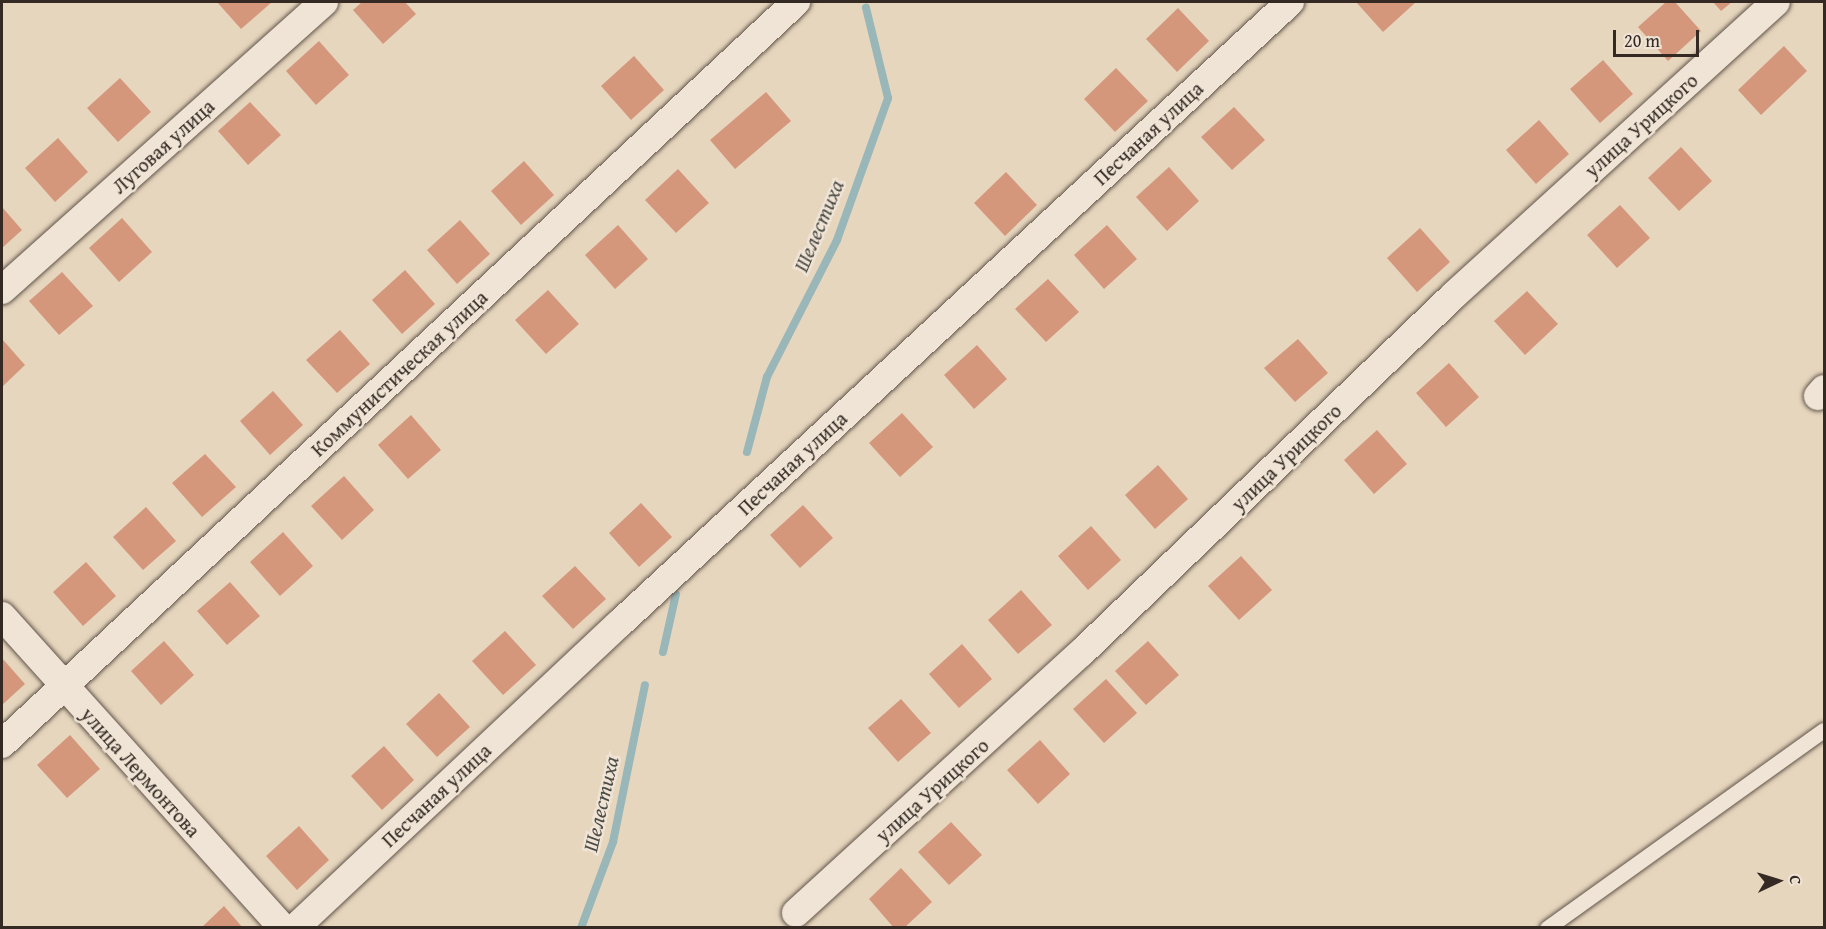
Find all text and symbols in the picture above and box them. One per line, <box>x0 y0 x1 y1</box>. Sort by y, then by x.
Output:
scale bar <box>1616 18 1702 56</box>
text: 20 m <box>1624 27 1660 54</box>
street label: улица Урицкого <box>1579 68 1703 182</box>
street label: Песчаная улица <box>1088 76 1208 190</box>
street label: Луговая улица <box>107 94 219 198</box>
water label: Шелестиха <box>788 176 850 276</box>
street label: Коммунистическая улица <box>306 285 492 461</box>
street label: улица Урицкого <box>1226 398 1346 516</box>
street label: Песчаная улица <box>732 406 852 520</box>
street label: улица Лермонтова <box>76 702 206 842</box>
street label: улица Урицкого <box>870 733 994 847</box>
street label: Песчаная улица <box>376 738 496 852</box>
water label: Шелестиха <box>578 754 624 854</box>
north arrow <box>1748 851 1808 911</box>
text: С <box>1784 874 1808 885</box>

